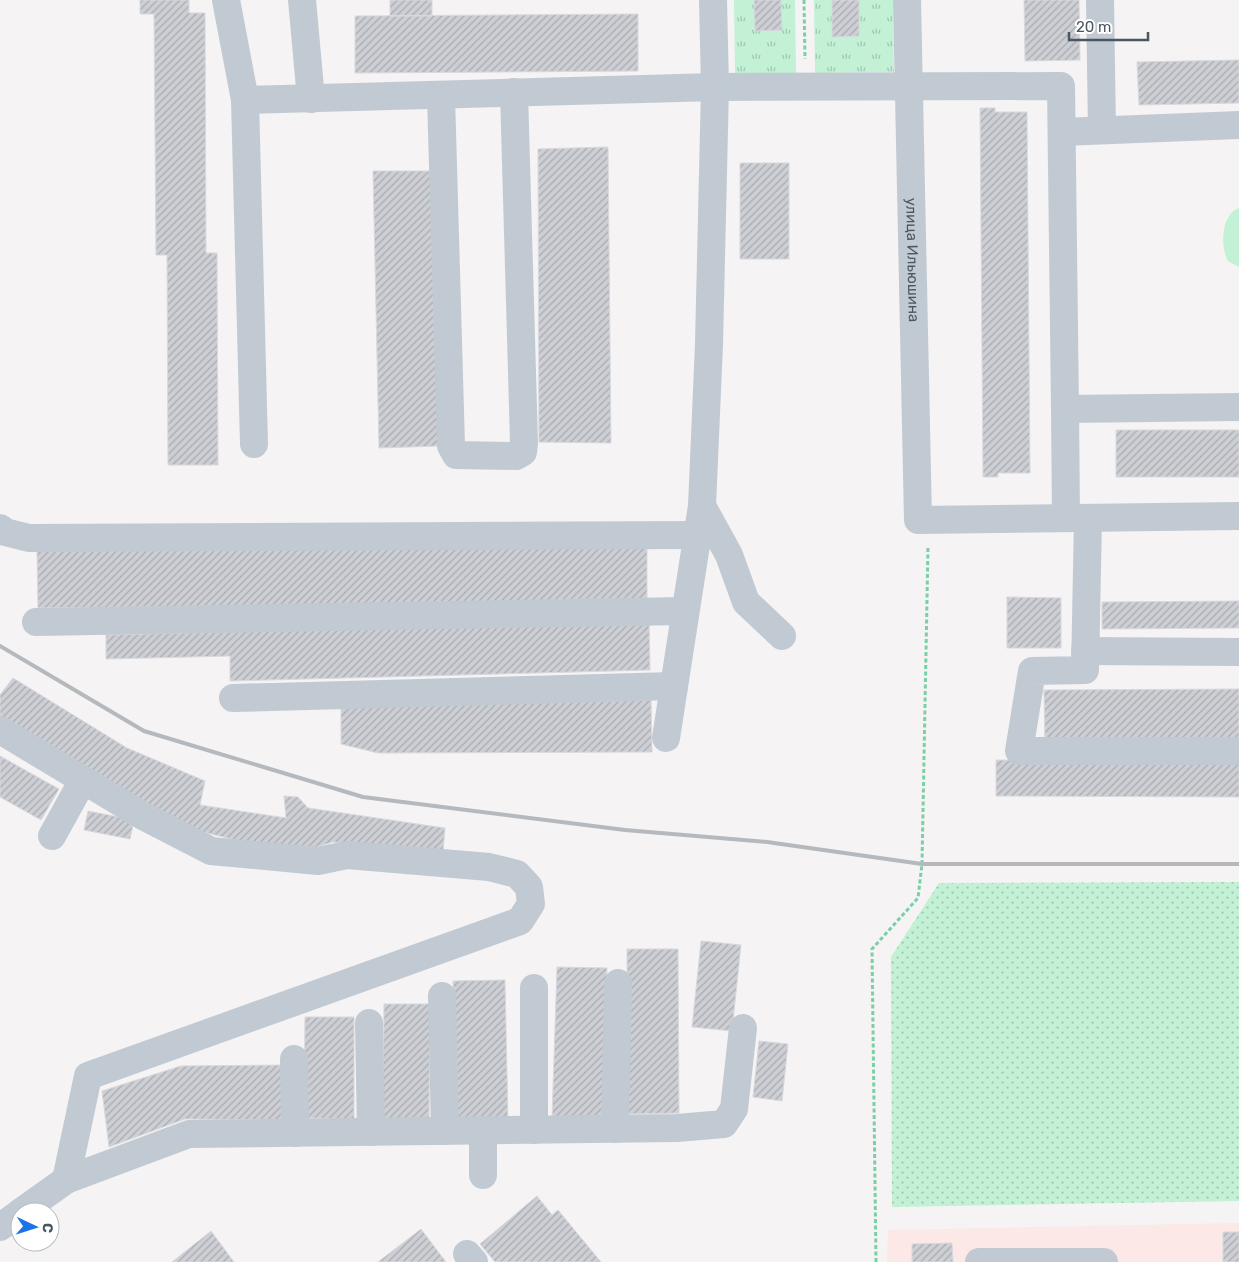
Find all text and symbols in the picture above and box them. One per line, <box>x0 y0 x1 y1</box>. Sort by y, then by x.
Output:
scale bar <box>1069 10 1148 42</box>
text: 20 m <box>1076 18 1111 36</box>
street label: улица Ильюшина <box>902 197 923 322</box>
north arrow <box>10 1202 60 1252</box>
text: С <box>39 1222 56 1234</box>

